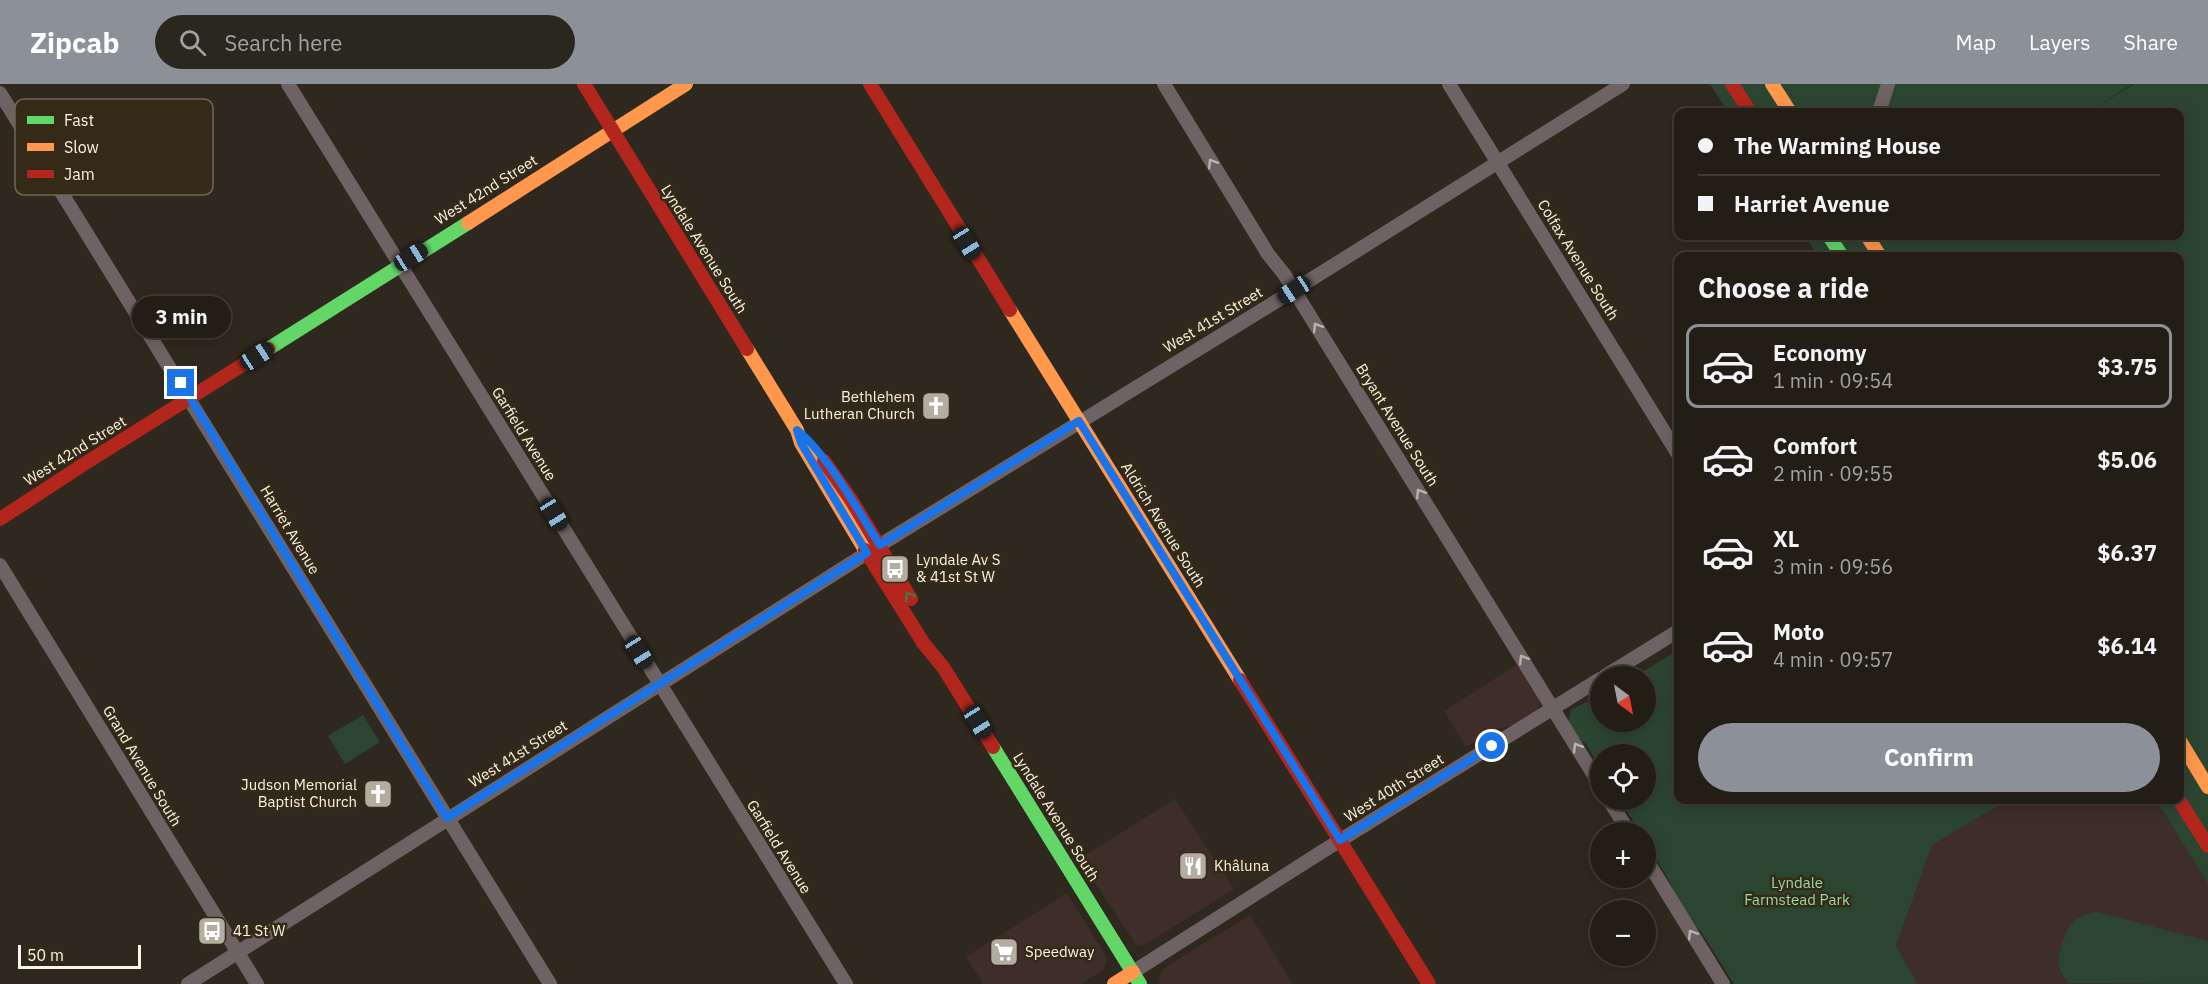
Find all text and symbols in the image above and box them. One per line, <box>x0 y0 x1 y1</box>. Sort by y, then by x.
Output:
search box <box>155 15 575 69</box>
text: Zipcab <box>30 24 119 61</box>
icon: search <box>176 26 209 59</box>
text: Search here <box>224 28 342 57</box>
text: Map <box>1956 28 1996 56</box>
text: Layers <box>2029 28 2091 56</box>
text: Share <box>2124 28 2178 56</box>
legend <box>15 99 213 195</box>
text: Fast <box>64 110 94 130</box>
text: The Warming House <box>1734 131 1941 160</box>
text: Slow <box>64 137 99 157</box>
street label: West 42nd Street <box>431 150 541 229</box>
one-way arrow <box>1208 159 1220 169</box>
text: Jam <box>64 164 95 184</box>
street label: Lyndale Avenue South <box>657 181 752 317</box>
text: Harriet Avenue <box>1734 189 1890 218</box>
street label: Colfax Avenue South <box>1534 196 1623 324</box>
car <box>950 223 984 263</box>
car <box>391 240 431 274</box>
text: Choose a ride <box>1698 270 1869 305</box>
car <box>1274 273 1314 307</box>
street label: West 41st Street <box>1160 282 1266 357</box>
callout: 3 min <box>132 296 231 338</box>
text: 3 min <box>155 303 208 330</box>
one-way arrow <box>1313 323 1324 334</box>
text: Economy <box>1773 338 1867 367</box>
car <box>237 339 277 373</box>
icon: car <box>1701 339 1755 393</box>
text: $3.75 <box>2097 352 2157 381</box>
street label: Bryant Avenue South <box>1352 360 1443 490</box>
text: 1 min · 09:54 <box>1773 367 1893 394</box>
route end <box>167 369 194 396</box>
street label: Garfield Avenue <box>488 383 561 484</box>
place label: Bethlehem Lutheran Church <box>804 387 915 423</box>
church icon: Bethlehem Lutheran Church <box>920 390 952 422</box>
street label: West 42nd Street <box>20 411 130 490</box>
text: Comfort <box>1773 431 1857 460</box>
icon: car <box>1701 432 1755 486</box>
text: $5.06 <box>2097 445 2157 474</box>
street label: Aldrich Avenue South <box>1117 459 1210 591</box>
text: 2 min · 09:55 <box>1773 460 1893 487</box>
street label: Harriet Avenue <box>256 482 324 578</box>
one-way arrow <box>1415 489 1427 499</box>
car <box>537 494 571 534</box>
text: XL <box>1773 524 1799 553</box>
icon: car <box>1701 525 1755 579</box>
text: $6.37 <box>2097 538 2157 567</box>
place label: Lyndale Av S & 41st St W <box>916 550 1000 586</box>
bus stop icon: Lyndale Av S & 41st St W <box>879 553 911 585</box>
text: 3 min · 09:56 <box>1773 553 1893 580</box>
one-way arrow <box>904 591 916 602</box>
text: Moto <box>1773 617 1824 646</box>
icon: car <box>1701 618 1755 672</box>
text: $6.14 <box>2097 631 2157 660</box>
car <box>622 632 656 672</box>
text: 4 min · 09:57 <box>1773 646 1893 673</box>
one-way arrow <box>1519 654 1530 665</box>
north arrow <box>1590 666 1656 732</box>
map controls <box>1590 666 1656 966</box>
street label: Grand Avenue South <box>99 702 186 830</box>
car <box>961 702 995 742</box>
street label: West 41st Street <box>465 716 570 791</box>
button: Confirm <box>1698 723 2160 792</box>
route start <box>1478 732 1505 759</box>
one-way arrow <box>1573 743 1584 753</box>
button: locate <box>1590 744 1656 810</box>
street label: Lyndale Avenue South <box>1009 749 1104 885</box>
street label: West 40th Street <box>1340 749 1447 826</box>
place label: Judson Memorial Baptist Church <box>241 775 357 811</box>
church icon: Judson Memorial Baptist Church <box>362 778 394 810</box>
street label: Garfield Avenue <box>743 796 816 897</box>
button: + <box>1590 822 1656 888</box>
restaurant icon: Khâluna <box>1177 850 1209 882</box>
place label: Khâluna <box>1214 856 1269 875</box>
park label: Lyndale Farmstead Park <box>1744 873 1850 909</box>
button: − <box>1590 900 1656 966</box>
bus stop icon: 41 St W <box>196 915 228 947</box>
place label: 41 St W <box>233 921 286 940</box>
one-way arrow <box>1687 930 1699 940</box>
supermarket icon: Speedway <box>988 936 1020 968</box>
scale bar <box>18 942 141 970</box>
place label: Speedway <box>1025 942 1095 961</box>
text: 50 m <box>27 945 64 965</box>

